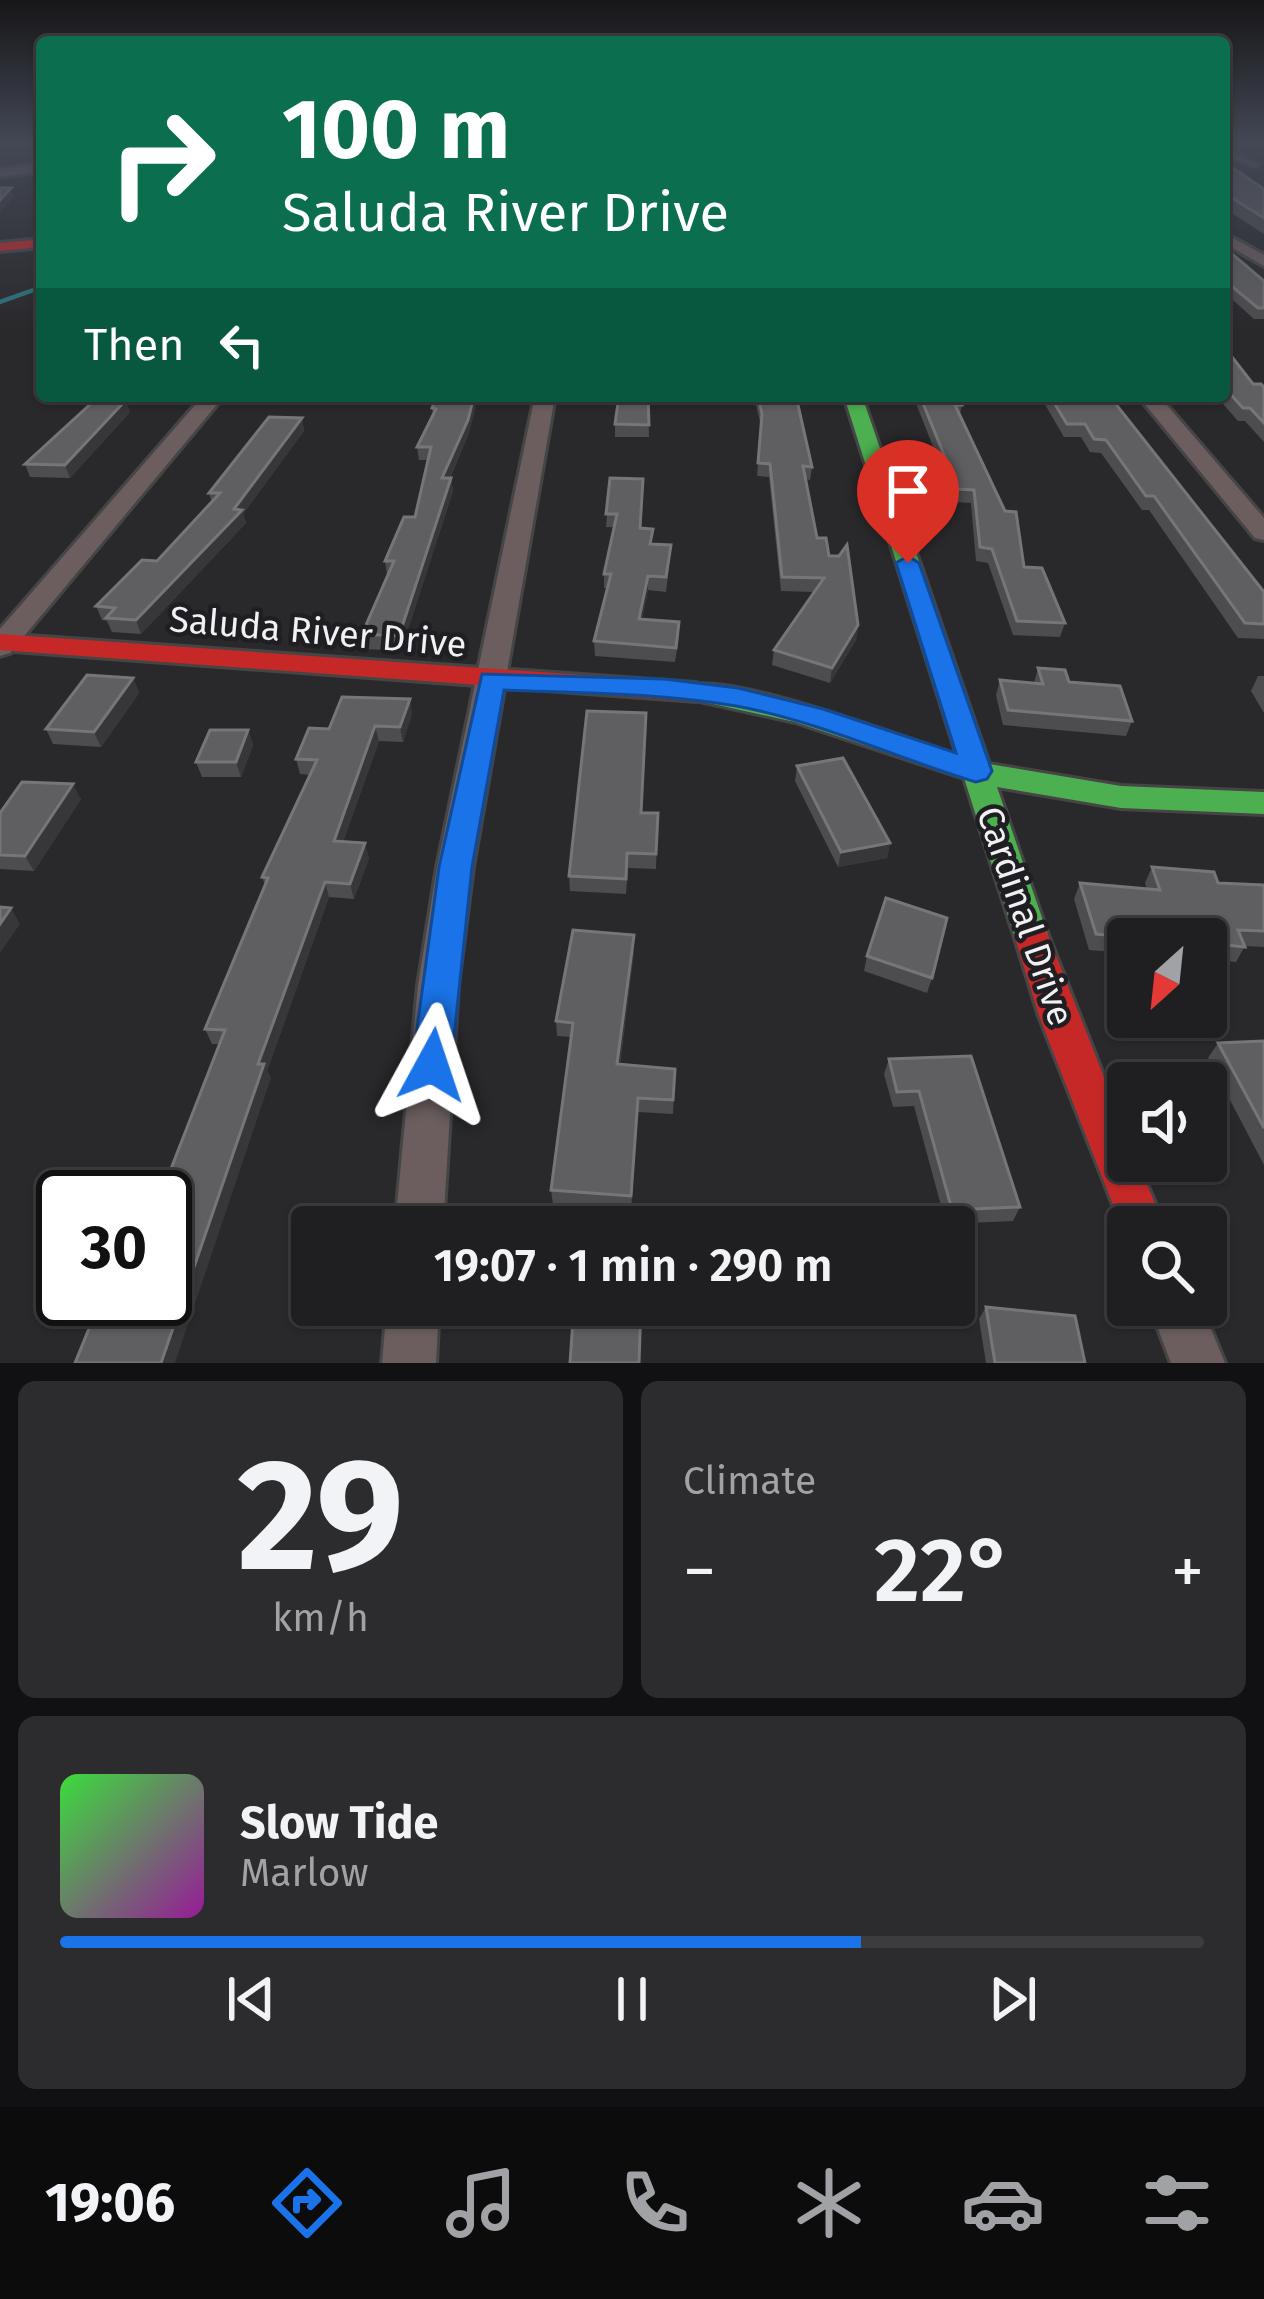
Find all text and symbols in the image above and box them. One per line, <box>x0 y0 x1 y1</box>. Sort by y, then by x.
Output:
text: 100 m <box>282 79 510 180</box>
icon: right <box>84 84 240 240</box>
text: Saluda River Drive <box>282 181 729 245</box>
icon: left <box>209 312 275 378</box>
text: Then <box>84 318 185 372</box>
pin <box>857 440 959 563</box>
icon: arrive <box>875 458 941 524</box>
street label: Saluda River Drive <box>168 597 468 667</box>
street label: Cardinal Drive <box>967 801 1083 1032</box>
north arrow <box>1107 918 1227 1038</box>
map controls <box>1107 918 1227 1326</box>
position arrow <box>369 1002 495 1128</box>
button: sound <box>1107 1062 1227 1182</box>
speed limit sign: 30 <box>36 1170 192 1326</box>
button: search <box>1107 1206 1227 1326</box>
text: 19:07 · 1 min · 290 m <box>434 1239 832 1293</box>
text: 29 <box>237 1423 404 1610</box>
text: Climate <box>683 1458 816 1504</box>
text: 22° <box>874 1517 1013 1625</box>
text: − <box>683 1532 716 1611</box>
text: + <box>1171 1532 1204 1611</box>
text: km/h <box>272 1595 369 1641</box>
text: Slow Tide <box>240 1796 438 1850</box>
text: Marlow <box>240 1850 369 1896</box>
icon: previous <box>218 1966 284 2032</box>
icon: pause <box>599 1966 665 2032</box>
icon: next <box>980 1966 1046 2032</box>
icon: directions <box>265 2161 349 2245</box>
icon: music <box>439 2161 523 2245</box>
icon: phone <box>613 2161 697 2245</box>
icon: climate <box>787 2161 871 2245</box>
icon: car <box>961 2161 1045 2245</box>
icon: filters <box>1135 2161 1219 2245</box>
text: 19:06 <box>45 2171 175 2235</box>

